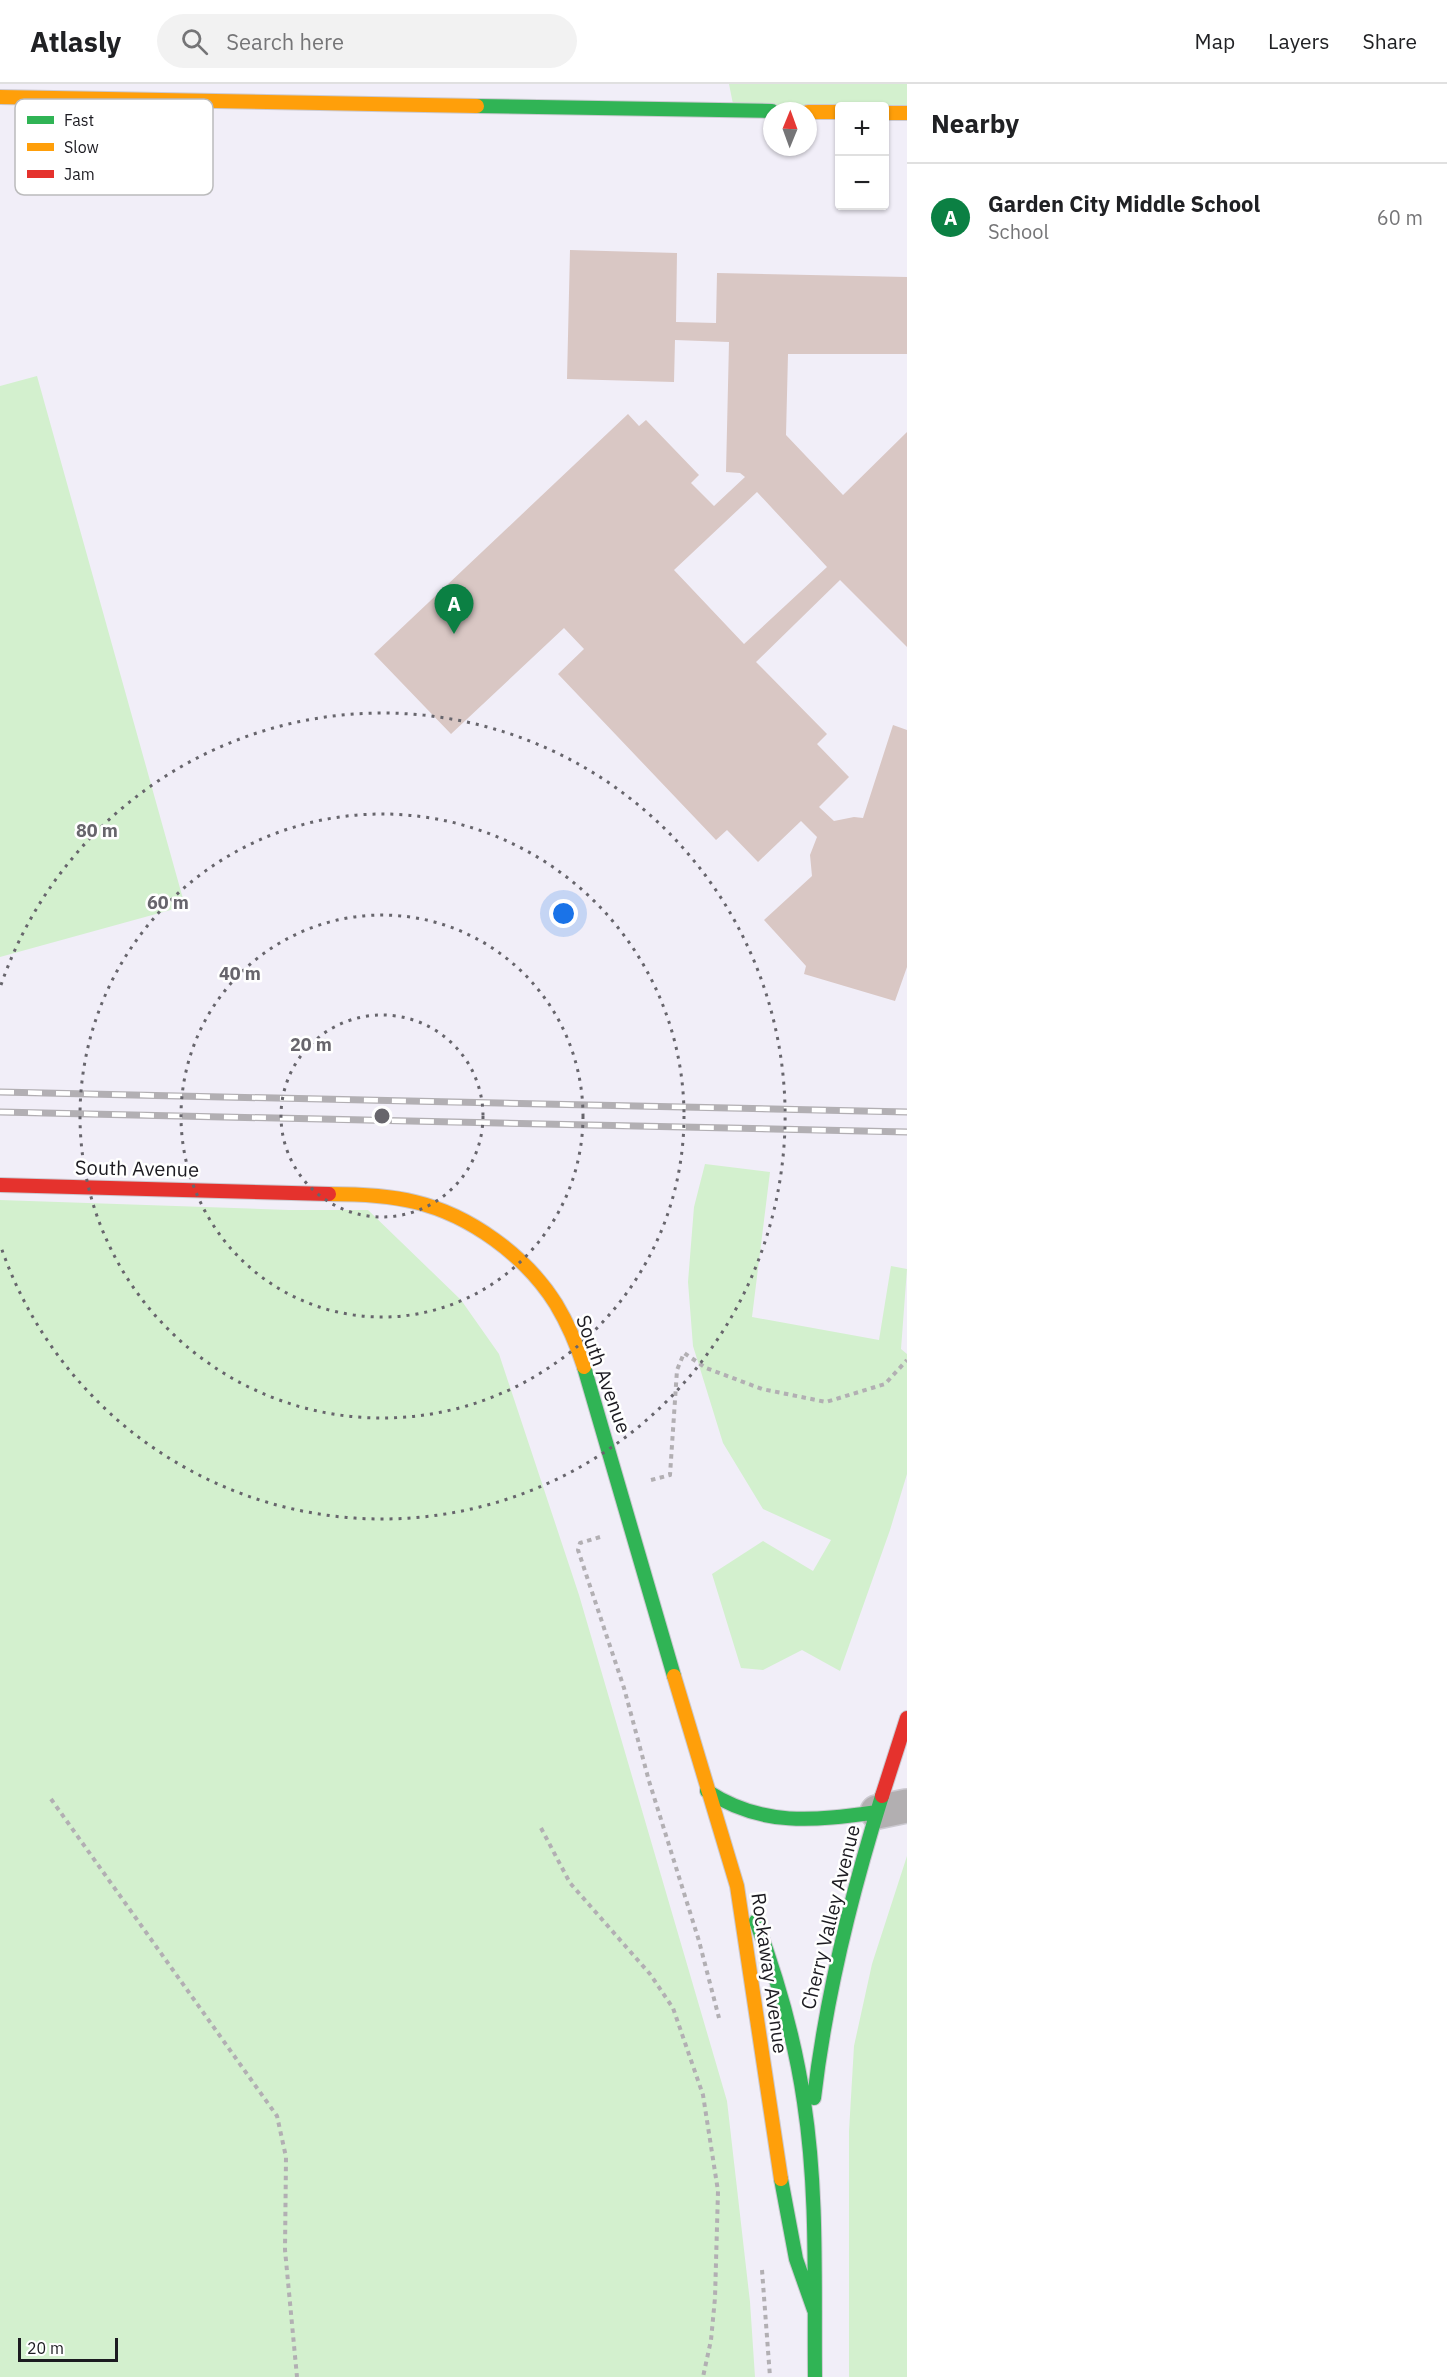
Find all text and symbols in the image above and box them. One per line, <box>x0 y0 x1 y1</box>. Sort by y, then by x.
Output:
search box <box>157 14 577 68</box>
text: Atlasly <box>30 23 121 60</box>
icon: search <box>178 25 211 58</box>
text: Search here <box>226 27 344 56</box>
text: Map <box>1195 27 1235 55</box>
text: Layers <box>1268 27 1330 55</box>
text: Share <box>1363 27 1417 55</box>
legend <box>15 99 213 195</box>
north arrow <box>763 102 817 156</box>
map controls <box>835 102 889 210</box>
button: + <box>835 102 889 156</box>
text: Nearby <box>931 106 1019 140</box>
text: Fast <box>64 110 94 130</box>
text: Slow <box>64 137 99 157</box>
button: − <box>835 156 889 210</box>
text: Jam <box>64 164 95 184</box>
text: Garden City Middle School <box>988 189 1260 218</box>
text: A <box>944 204 957 231</box>
text: 60 m <box>1377 204 1423 231</box>
text: School <box>988 218 1049 245</box>
pin: A <box>434 584 474 634</box>
text: 80 m <box>76 819 118 842</box>
text: 60 m <box>147 891 189 914</box>
your location <box>549 899 578 928</box>
text: 40 m <box>219 962 261 985</box>
text: 20 m <box>290 1033 332 1056</box>
centre of rings <box>372 1106 392 1126</box>
street label: South Avenue <box>75 1153 199 1183</box>
street label: South Avenue <box>570 1311 638 1437</box>
street label: Cherry Valley Avenue <box>794 1822 866 2012</box>
street label: Rockaway Avenue <box>745 1891 795 2055</box>
scale bar <box>18 2335 118 2362</box>
text: 20 m <box>27 2338 64 2358</box>

